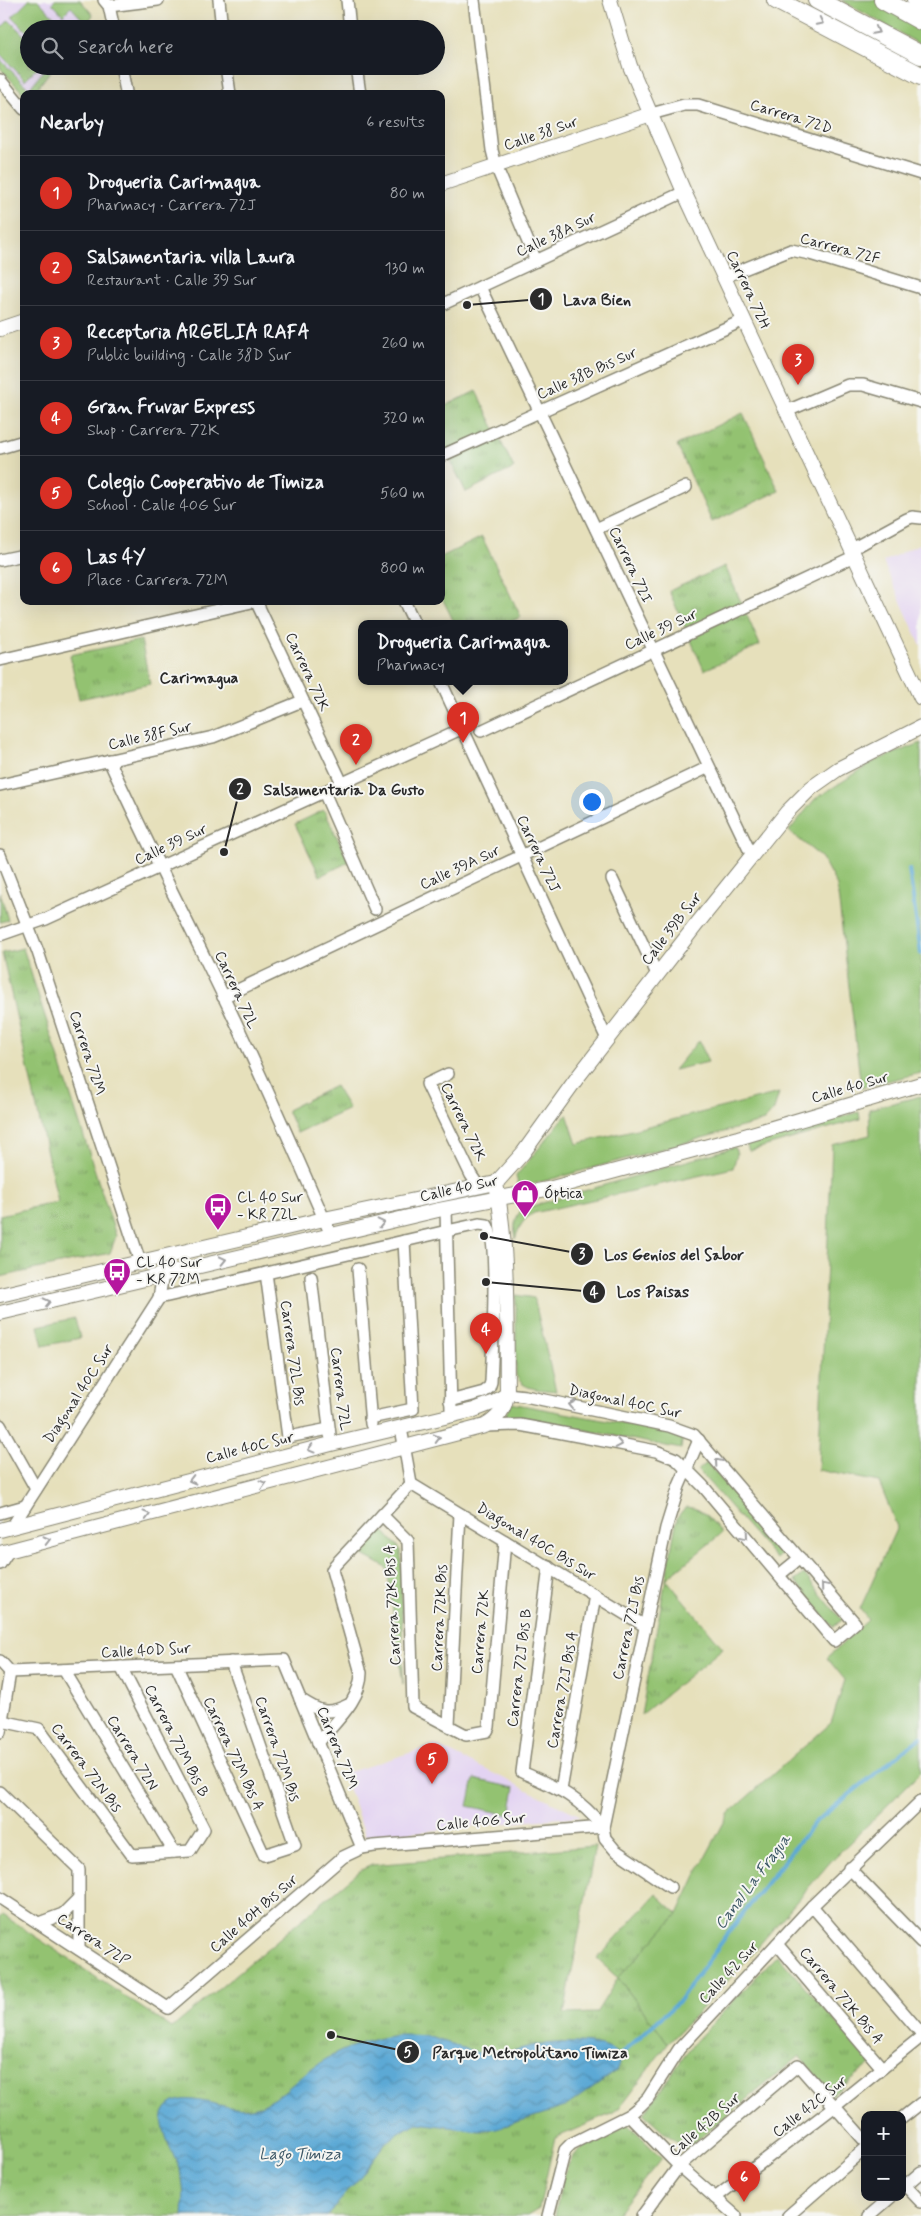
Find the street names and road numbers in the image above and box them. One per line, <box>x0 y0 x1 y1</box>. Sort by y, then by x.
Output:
street label: Carrera 72D <box>748 95 834 139</box>
street label: Calle 38 Sur <box>501 112 581 156</box>
street label: Calle 38A Sur <box>513 208 600 262</box>
street label: Carrera 72F <box>798 229 882 269</box>
street label: Carrera 72H <box>721 248 775 333</box>
street label: Calle 38B Bis Sur <box>534 343 641 405</box>
street label: Carrera 72I <box>604 524 656 607</box>
street label: Calle 39 Sur <box>622 604 701 656</box>
street label: Carrera 72K <box>280 629 334 715</box>
street label: Calle 38F Sur <box>106 717 194 755</box>
street label: Carrera 72J <box>511 812 565 896</box>
street label: Calle 39 Sur <box>132 819 211 871</box>
street label: Calle 39A Sur <box>417 840 504 895</box>
street label: Calle 39B Sur <box>637 888 707 970</box>
street label: Carrera 72L <box>209 948 263 1033</box>
street label: Carrera 72M <box>64 1008 110 1098</box>
street label: Calle 40 Sur <box>809 1067 892 1109</box>
street label: Carrera 72K <box>435 1079 491 1165</box>
street label: Calle 40 Sur <box>418 1171 501 1207</box>
street label: Carrera 72L Bis <box>275 1299 309 1407</box>
street label: Diagonal 40C Sur <box>39 1340 119 1448</box>
street label: Carrera 72L <box>325 1346 355 1432</box>
street label: Diagonal 40C Sur <box>567 1380 683 1425</box>
street label: Calle 40C Sur <box>204 1427 296 1469</box>
street label: Diagonal 40C Bis Sur <box>472 1498 600 1587</box>
street label: Carrera 72K Bis A <box>380 1544 406 1666</box>
street label: Carrera 72K Bis <box>427 1564 453 1672</box>
street label: Carrera 72J Bis <box>608 1574 650 1682</box>
street label: Carrera 72K <box>467 1588 495 1675</box>
street label: Carrera 72J Bis B <box>503 1608 537 1728</box>
street label: Carrera 72J Bis A <box>543 1630 583 1750</box>
street label: Calle 40D Sur <box>101 1639 191 1663</box>
street label: Carrera 72M Bis B <box>139 1681 213 1801</box>
street label: Carrera 72M Bis A <box>198 1694 268 1814</box>
street label: Carrera 72M Bis <box>250 1694 304 1804</box>
street label: Carrera 72M <box>311 1704 363 1792</box>
street label: Carrera 72N <box>102 1712 162 1794</box>
street label: Carrera 72N Bis <box>46 1719 126 1817</box>
street label: Calle 40G Sur <box>436 1808 526 1836</box>
street label: Calle 40H Bis Sur <box>206 1870 303 1958</box>
street label: Carrera 72P <box>53 1909 133 1971</box>
street label: Calle 42 Sur <box>695 1937 764 2009</box>
street label: Carrera 72K Bis A <box>794 1943 888 2049</box>
street label: Calle 42C Sur <box>769 2072 851 2142</box>
street label: Calle 42B Sur <box>665 2088 745 2162</box>

